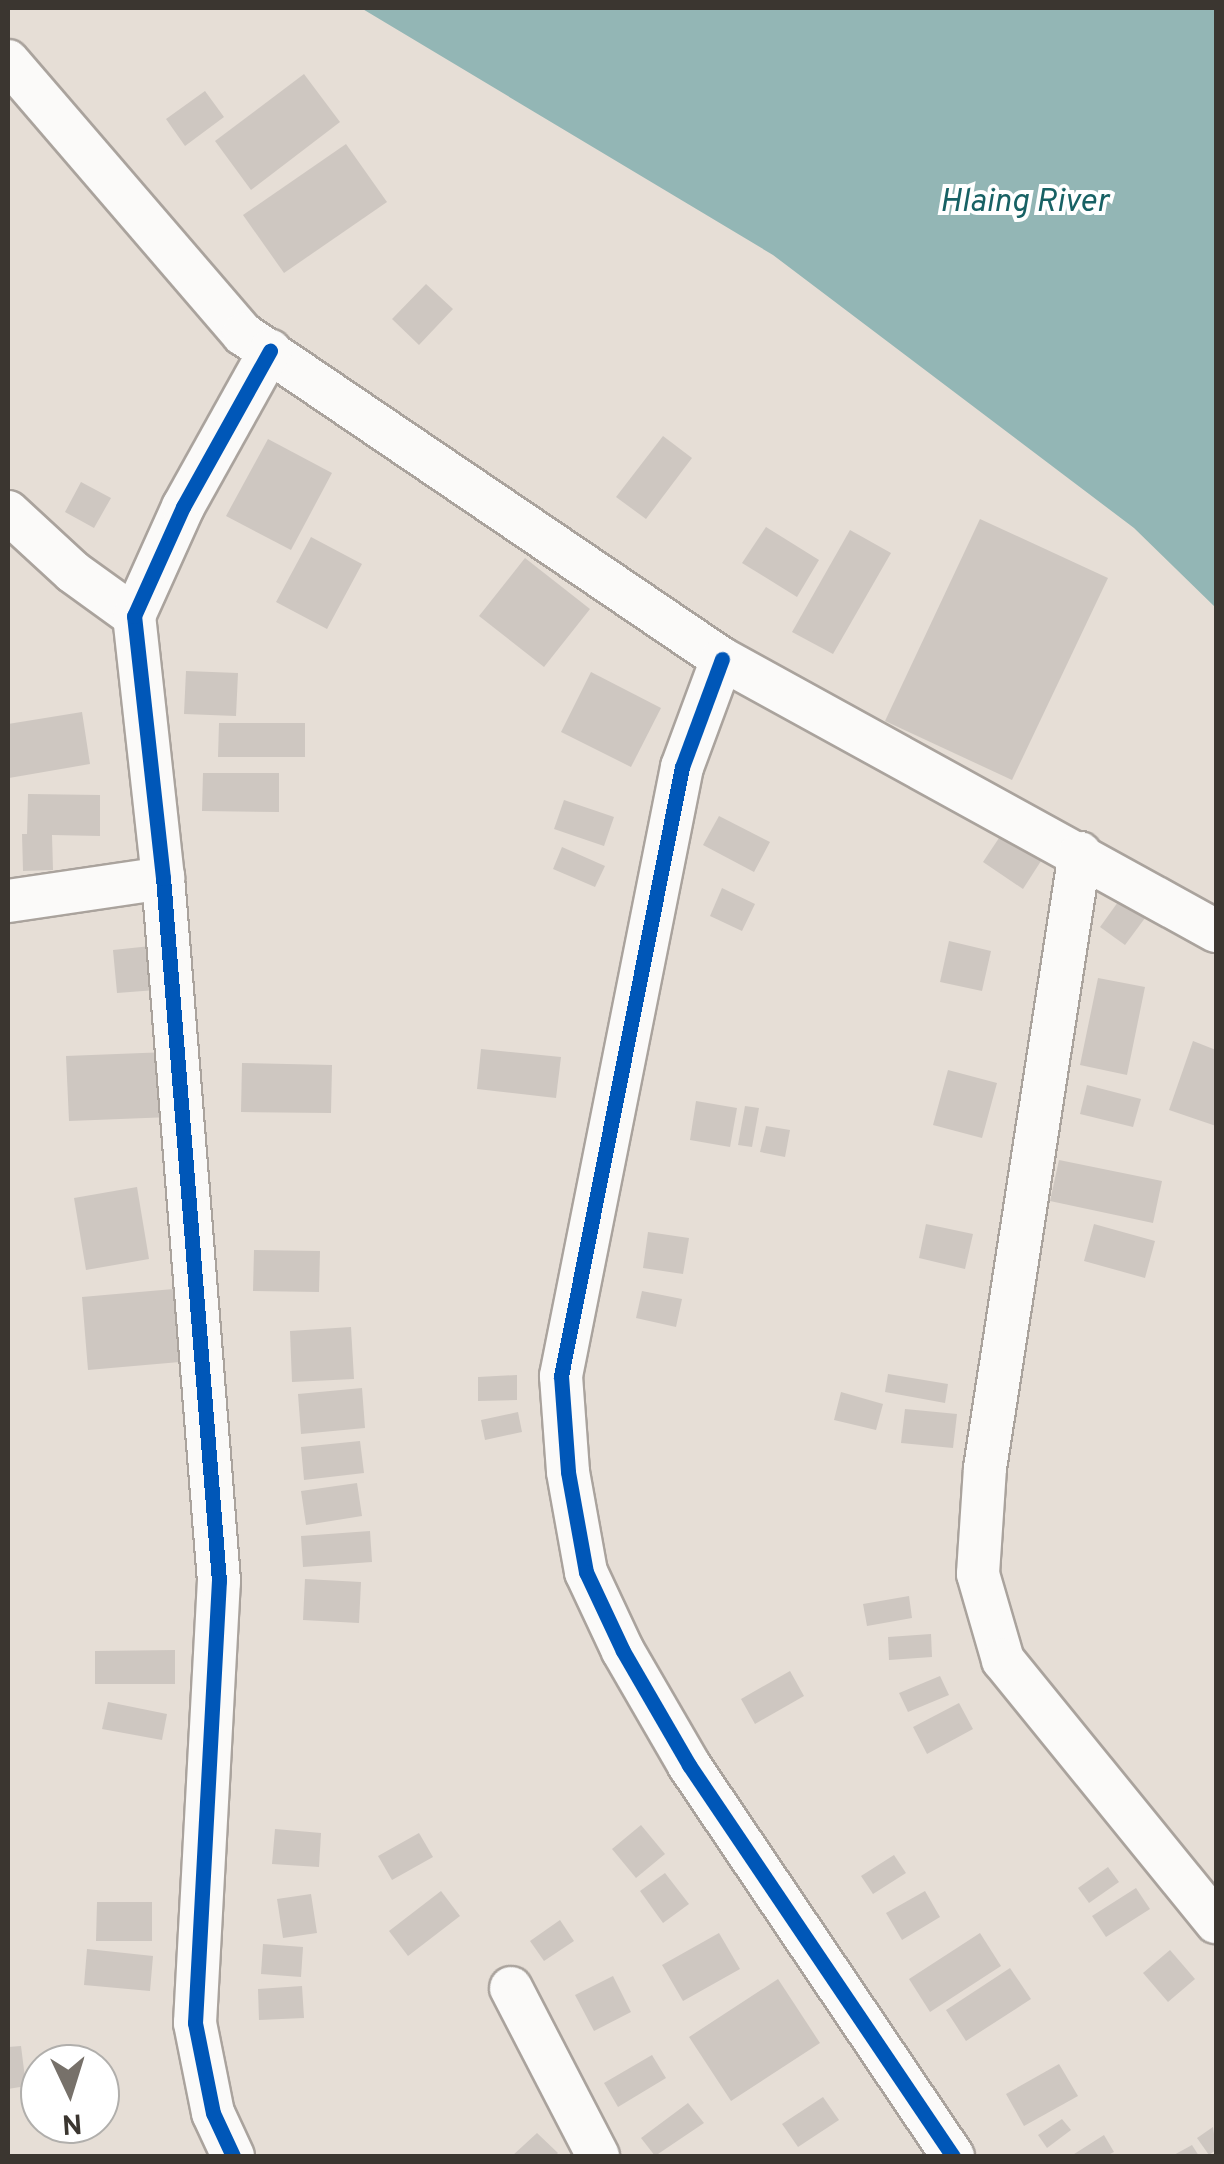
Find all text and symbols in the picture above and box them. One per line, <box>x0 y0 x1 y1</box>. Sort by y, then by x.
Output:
water label: Hlaing River <box>940 184 1108 222</box>
north arrow <box>20 2044 120 2144</box>
text: N <box>61 2103 83 2141</box>

